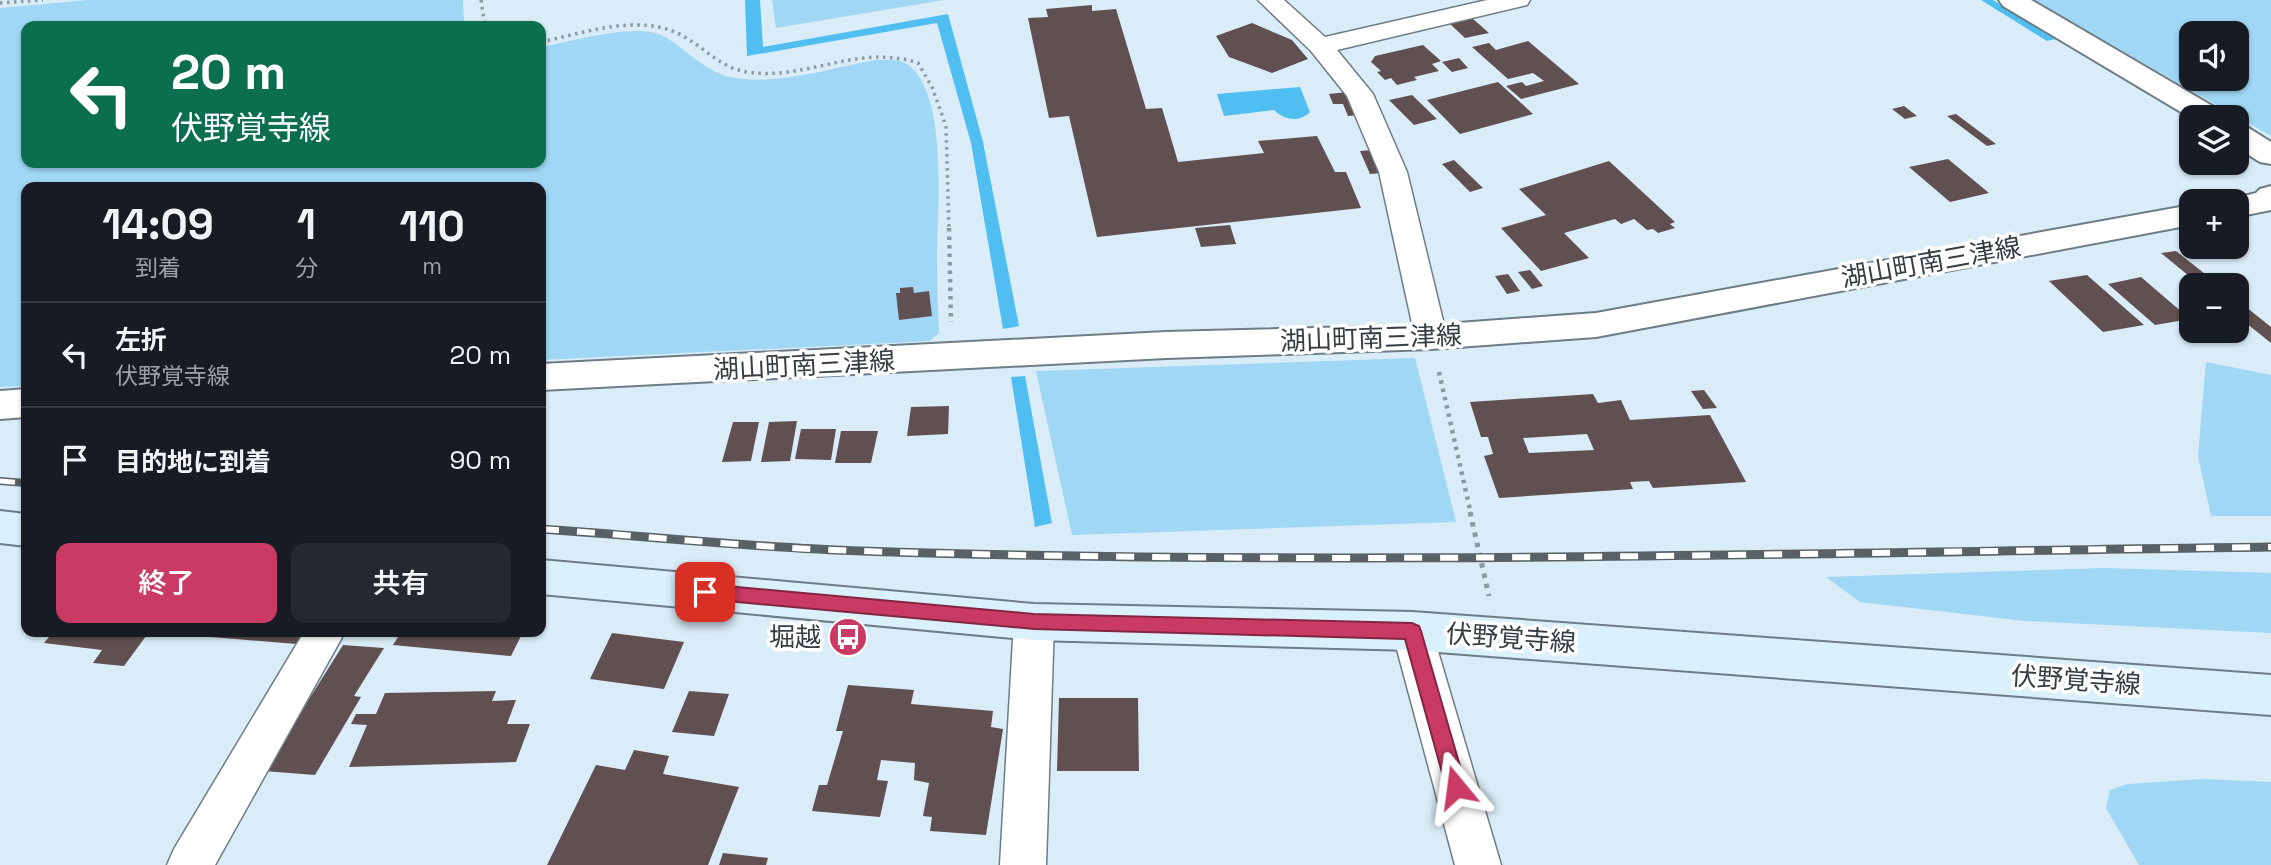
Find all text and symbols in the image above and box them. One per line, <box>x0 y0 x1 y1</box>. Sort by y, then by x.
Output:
map controls <box>2179 21 2249 343</box>
button: sound <box>2179 21 2249 91</box>
text: 20 m <box>171 41 286 103</box>
icon: left <box>56 49 147 140</box>
button: layers <box>2179 105 2249 175</box>
text: 伏野覚寺線 <box>171 108 331 148</box>
button: + <box>2179 189 2249 259</box>
text: 14:09 <box>102 198 214 251</box>
text: 1 <box>297 198 316 251</box>
text: 110 <box>399 200 465 253</box>
street label: 湖山町南三津線 <box>1838 229 2024 295</box>
text: m <box>422 251 442 281</box>
text: 到着 <box>135 253 181 283</box>
text: 分 <box>295 253 318 283</box>
button: − <box>2179 273 2249 343</box>
street label: 湖山町南三津線 <box>1279 318 1463 358</box>
text: 左折 <box>115 323 167 357</box>
icon: left <box>56 336 94 374</box>
text: 20 m <box>450 338 511 372</box>
street label: 湖山町南三津線 <box>712 343 896 387</box>
text: 伏野覚寺線 <box>115 361 230 391</box>
icon: arrive <box>56 441 94 479</box>
text: 90 m <box>449 443 511 477</box>
text: 目的地に到着 <box>115 445 271 479</box>
button: 終了 <box>56 543 277 623</box>
button: 共有 <box>291 543 511 623</box>
pin <box>675 562 735 622</box>
icon: arrive <box>686 573 724 611</box>
bus stop icon: 堀越 <box>827 616 869 658</box>
street label: 伏野覚寺線 <box>1445 617 1577 659</box>
place label: 堀越 <box>769 620 821 654</box>
street label: 伏野覚寺線 <box>2010 659 2142 701</box>
position arrow <box>1419 750 1493 824</box>

